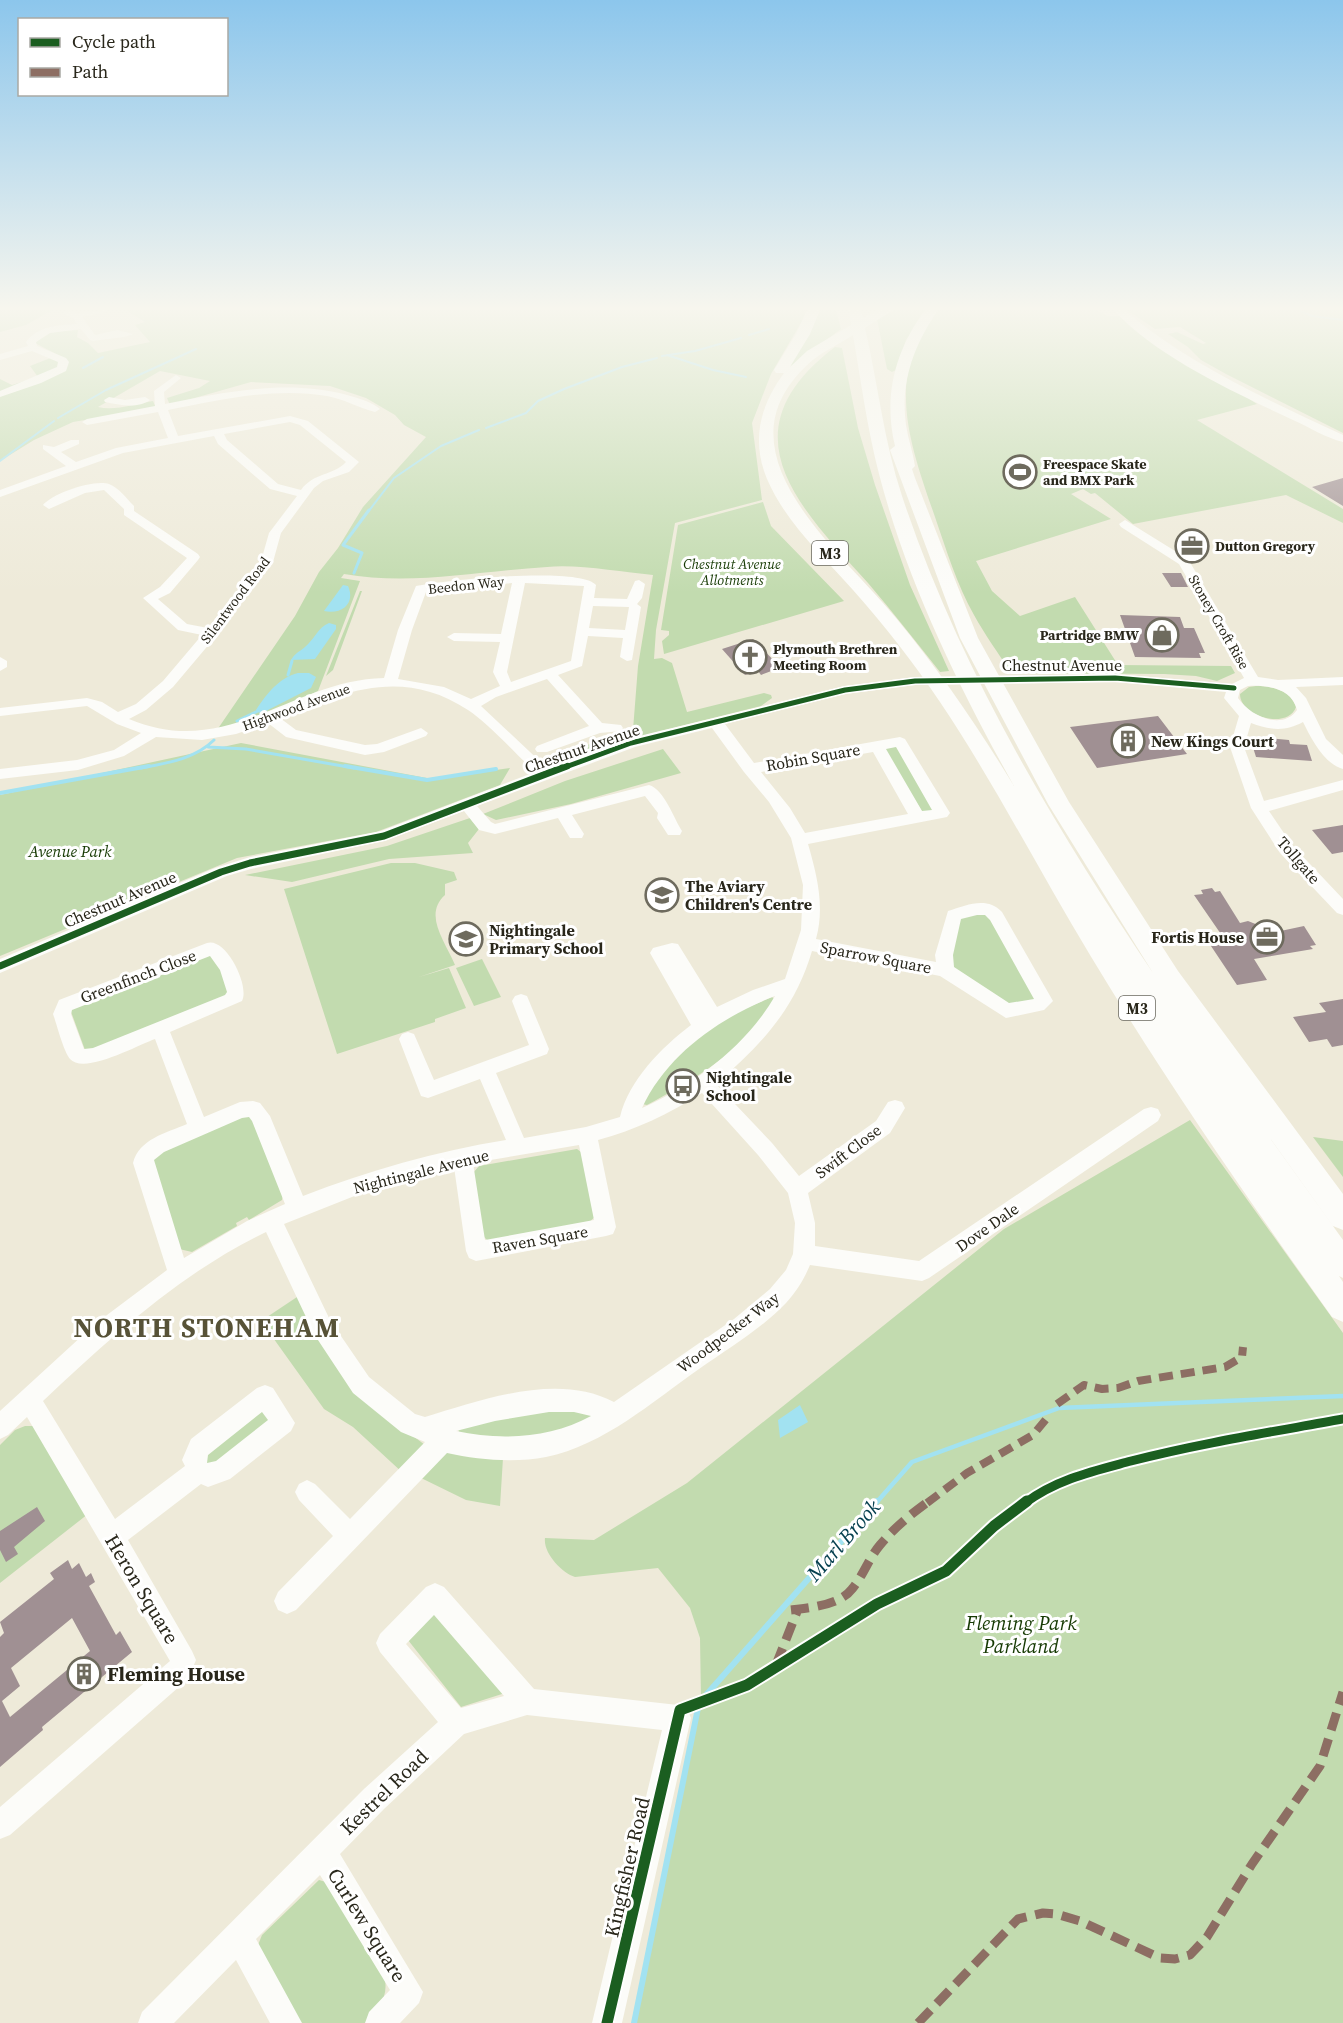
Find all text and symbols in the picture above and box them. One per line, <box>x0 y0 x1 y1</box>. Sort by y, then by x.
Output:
legend <box>18 18 228 96</box>
text: Cycle path <box>72 29 156 54</box>
text: Path <box>72 59 109 84</box>
sports icon: Freespace Skate and BMX Park <box>1002 454 1038 490</box>
place label: Freespace Skate and BMX Park <box>1043 454 1147 490</box>
office icon: Dutton Gregory <box>1174 528 1210 564</box>
place label: Dutton Gregory <box>1215 536 1316 556</box>
road number: M3 <box>812 541 848 565</box>
street label: Silentwood Road <box>196 552 274 648</box>
park label: Chestnut Avenue Allotments <box>683 554 781 590</box>
street label: Beedon Way <box>427 571 506 599</box>
street label: Stoney Croft Rise <box>1184 571 1254 673</box>
shop icon: Partridge BMW <box>1144 617 1180 653</box>
place label: Partridge BMW <box>1040 625 1139 645</box>
church icon: Plymouth Brethren Meeting Room <box>732 639 768 675</box>
place label: Plymouth Brethren Meeting Room <box>773 639 898 675</box>
street label: Chestnut Avenue <box>1002 654 1122 676</box>
street label: Highwood Avenue <box>239 678 353 736</box>
street label: Chestnut Avenue <box>521 718 643 778</box>
building icon: New Kings Court <box>1110 723 1146 759</box>
place label: New Kings Court <box>1151 730 1274 752</box>
street label: Robin Square <box>764 738 862 776</box>
street label: Tollgate <box>1272 832 1326 888</box>
park label: Avenue Park <box>28 840 112 862</box>
street label: Chestnut Avenue <box>60 865 180 933</box>
place label: The Aviary Children's Centre <box>685 875 812 915</box>
school or university icon: The Aviary Children's Centre <box>644 877 680 913</box>
place label: Nightingale Primary School <box>489 919 603 959</box>
office icon: Fortis House <box>1249 919 1285 955</box>
school or university icon: Nightingale Primary School <box>448 921 484 957</box>
place label: Fortis House <box>1151 926 1244 948</box>
street label: Sparrow Square <box>819 935 933 979</box>
street label: Greenfinch Close <box>77 944 199 1008</box>
road number: M3 <box>1119 996 1155 1020</box>
place label: Nightingale School <box>706 1066 792 1106</box>
bus stop icon: Nightingale School <box>665 1068 701 1104</box>
street label: Swift Close <box>810 1119 886 1183</box>
street label: Nightingale Avenue <box>351 1143 491 1199</box>
street label: Dove Dale <box>951 1197 1023 1257</box>
street label: Raven Square <box>490 1220 590 1258</box>
street label: Woodpecker Way <box>672 1286 784 1378</box>
district label: NORTH STONEHAM <box>73 1309 341 1346</box>
water label: Marl Brook <box>799 1493 887 1588</box>
street label: Heron Square <box>98 1529 186 1649</box>
park label: Fleming Park Parkland <box>964 1609 1077 1660</box>
building icon: Fleming House <box>66 1656 102 1692</box>
place label: Fleming House <box>107 1660 245 1688</box>
street label: Kestrel Road <box>334 1742 435 1841</box>
street label: Kingfisher Road <box>597 1794 657 1940</box>
street label: Curlew Square <box>321 1863 413 1987</box>

